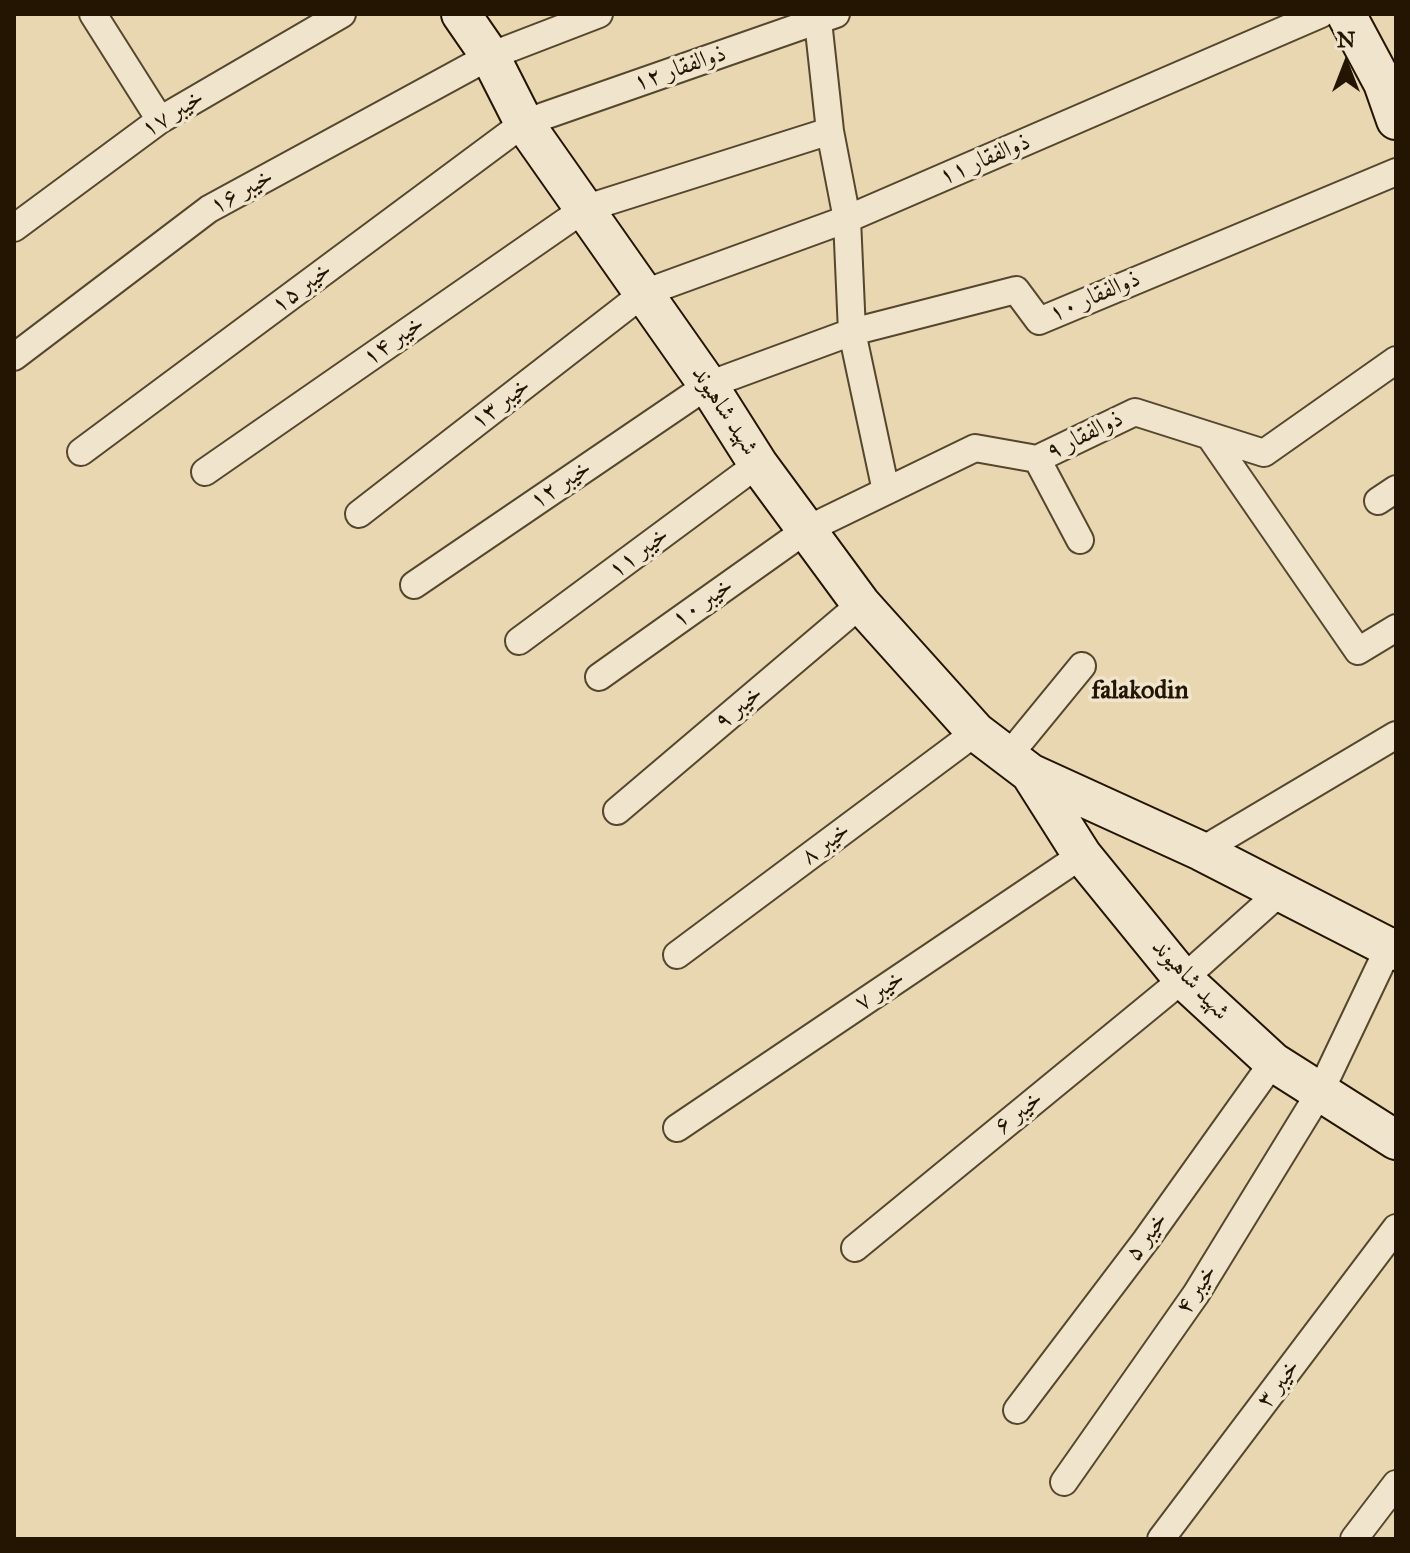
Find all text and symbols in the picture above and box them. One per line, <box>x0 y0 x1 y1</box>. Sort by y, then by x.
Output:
north arrow <box>1306 24 1386 104</box>
text: N <box>1337 26 1355 53</box>
street label: ذوالفقار ۱۲ <box>630 40 730 98</box>
street label: خیبر ۱۷ <box>137 84 209 144</box>
street label: ذوالفقار ۱۱ <box>935 128 1035 192</box>
street label: خیبر ۱۶ <box>205 163 279 221</box>
street label: خیبر ۱۵ <box>266 256 338 320</box>
street label: ذوالفقار ۱۰ <box>1045 265 1145 329</box>
street label: خیبر ۱۴ <box>358 310 430 372</box>
street label: شهید شاهیوند <box>684 361 764 461</box>
street label: خیبر ۱۳ <box>465 372 537 436</box>
street label: ذوالفقار ۹ <box>1042 405 1128 467</box>
street label: خیبر ۱۲ <box>525 454 597 516</box>
street label: خیبر ۱۱ <box>603 521 675 585</box>
street label: خیبر ۱۰ <box>667 572 739 634</box>
district label: falakodin <box>1091 676 1189 708</box>
street label: خیبر ۹ <box>709 680 769 736</box>
street label: خیبر ۸ <box>796 816 856 872</box>
street label: شهید شاهیوند <box>1145 933 1235 1027</box>
street label: خیبر ۷ <box>850 964 910 1018</box>
street label: خیبر ۶ <box>989 1085 1049 1141</box>
street label: خیبر ۵ <box>1119 1207 1175 1267</box>
street label: خیبر ۴ <box>1170 1260 1224 1320</box>
street label: خیبر ۳ <box>1251 1354 1307 1414</box>

